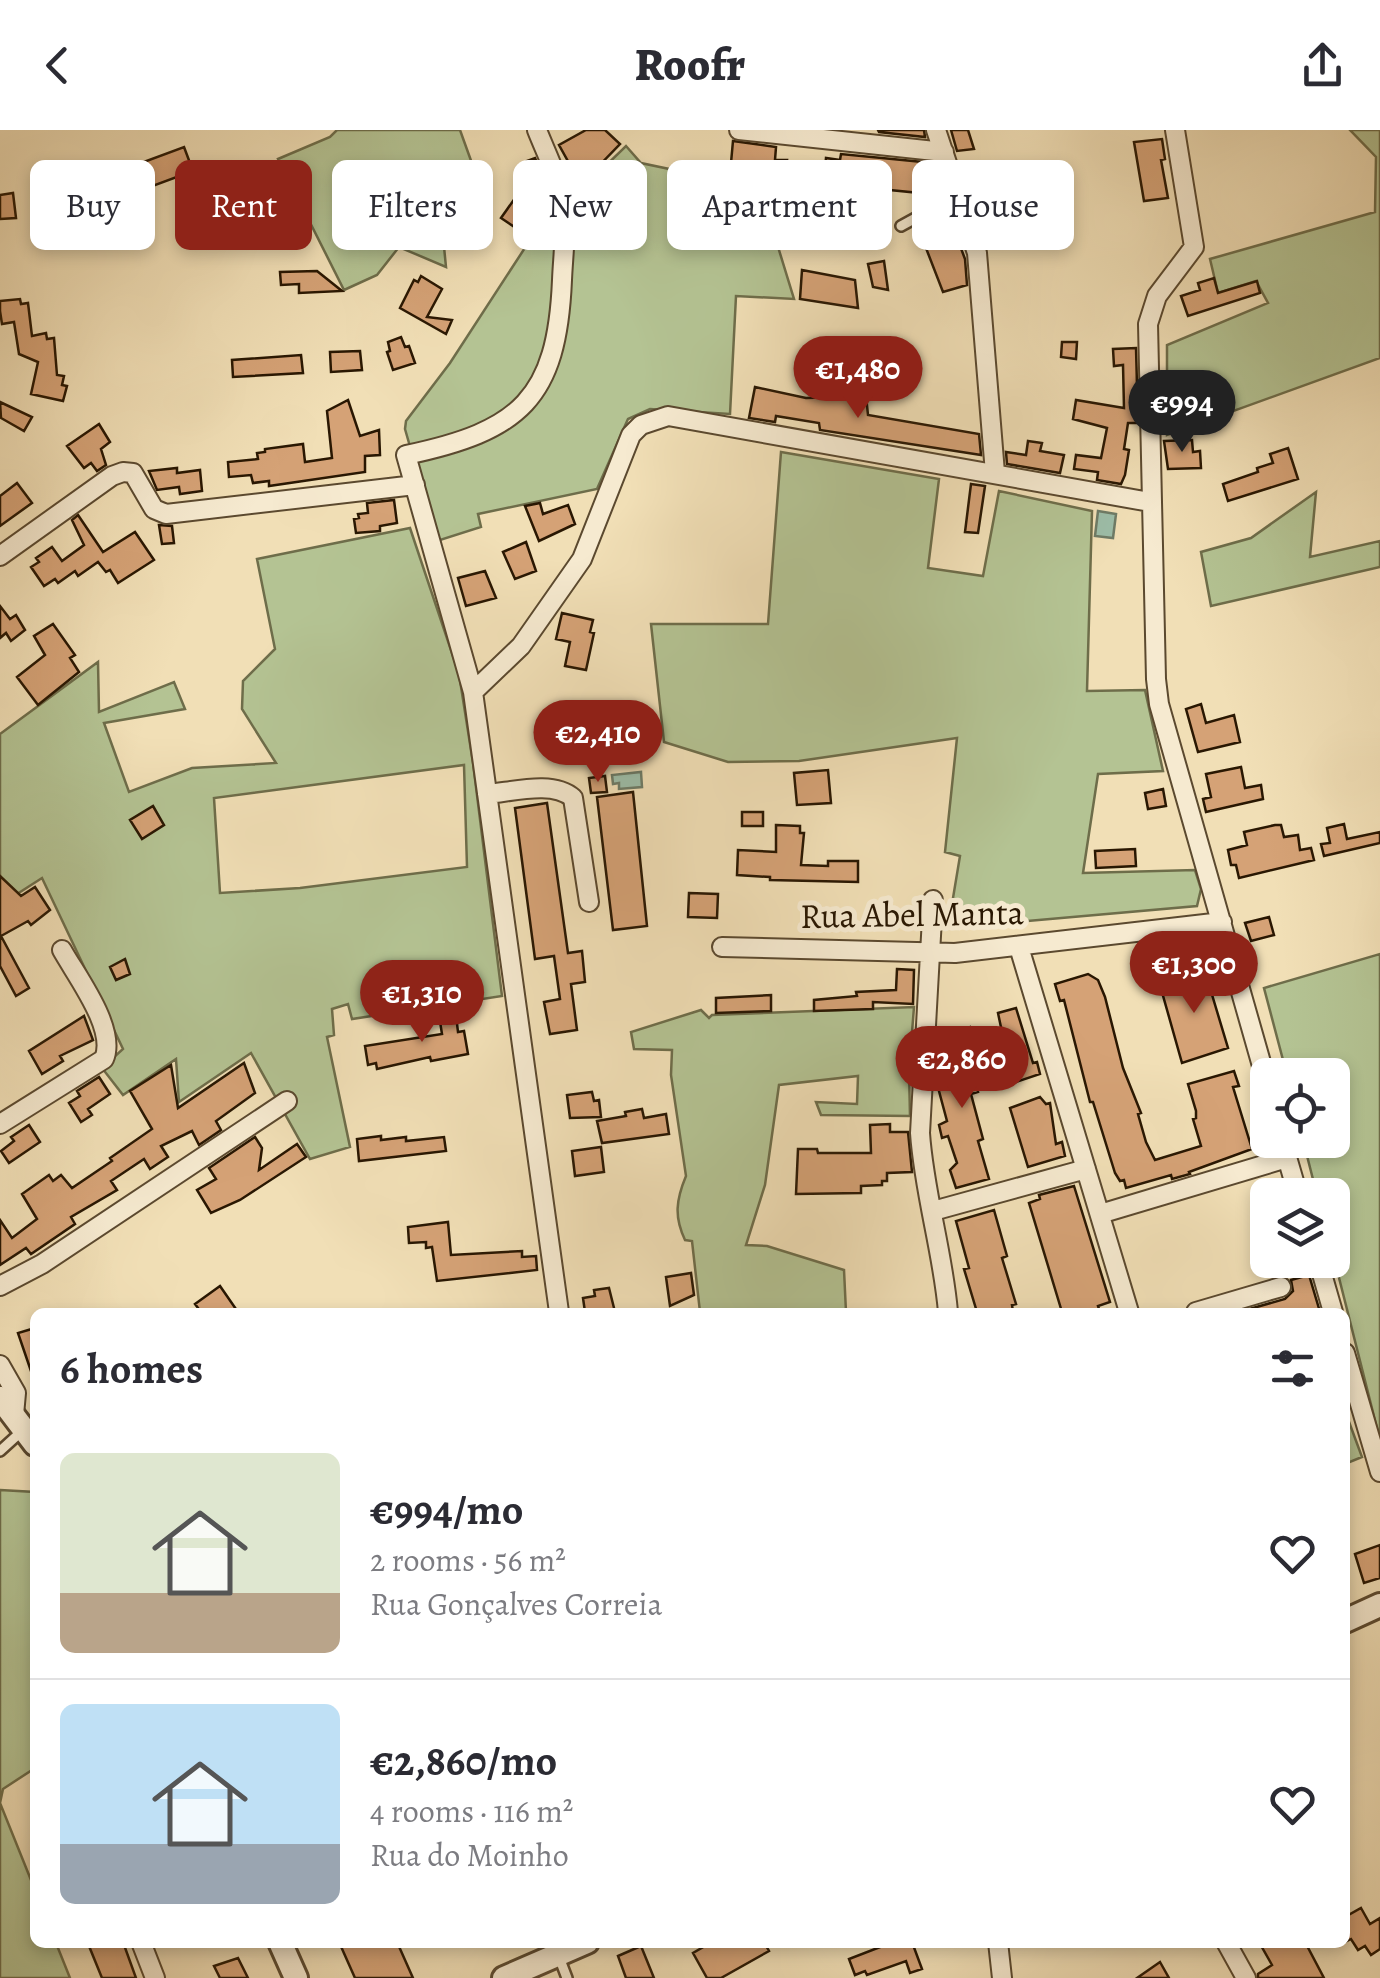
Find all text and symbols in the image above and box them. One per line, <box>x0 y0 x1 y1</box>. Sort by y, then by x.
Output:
text: Roofr <box>635 34 745 96</box>
icon: back <box>30 38 85 93</box>
icon: share <box>1295 38 1350 93</box>
chip: Buy <box>30 160 155 250</box>
chip: Rent <box>175 160 312 250</box>
chip: Filters <box>332 160 493 250</box>
chip: New <box>513 160 647 250</box>
chip: Apartment <box>667 160 892 250</box>
chip: House <box>912 160 1074 250</box>
pin: €1,480 <box>777 336 939 421</box>
text: €1,480 <box>816 346 900 390</box>
pin: €994 <box>1123 370 1241 455</box>
text: €994 <box>1150 380 1214 424</box>
pin: €2,410 <box>517 700 679 785</box>
text: €2,410 <box>555 710 641 754</box>
street label: Rua Abel Manta <box>800 888 1025 940</box>
pin: €1,300 <box>1113 931 1275 1016</box>
text: €1,300 <box>1152 941 1236 985</box>
pin: €1,310 <box>341 960 503 1045</box>
text: €1,310 <box>382 970 462 1014</box>
pin: €2,860 <box>881 1026 1043 1111</box>
text: €2,860 <box>918 1036 1006 1080</box>
map controls <box>1250 1058 1350 1278</box>
button: locate <box>1250 1058 1350 1158</box>
button: layers <box>1250 1178 1350 1278</box>
text: 6 homes <box>60 1340 203 1397</box>
icon: filters <box>1265 1341 1320 1396</box>
text: €994/mo <box>370 1481 523 1538</box>
icon: home <box>140 1493 260 1613</box>
icon: heart <box>1265 1526 1320 1581</box>
text: 2 rooms · 56 m² <box>370 1538 566 1582</box>
text: Rua Gonçalves Correia <box>370 1582 662 1626</box>
text: €2,860/mo <box>370 1732 557 1789</box>
icon: home <box>140 1744 260 1864</box>
icon: heart <box>1265 1777 1320 1832</box>
text: 4 rooms · 116 m² <box>370 1789 573 1833</box>
text: Rua do Moinho <box>370 1833 569 1877</box>

